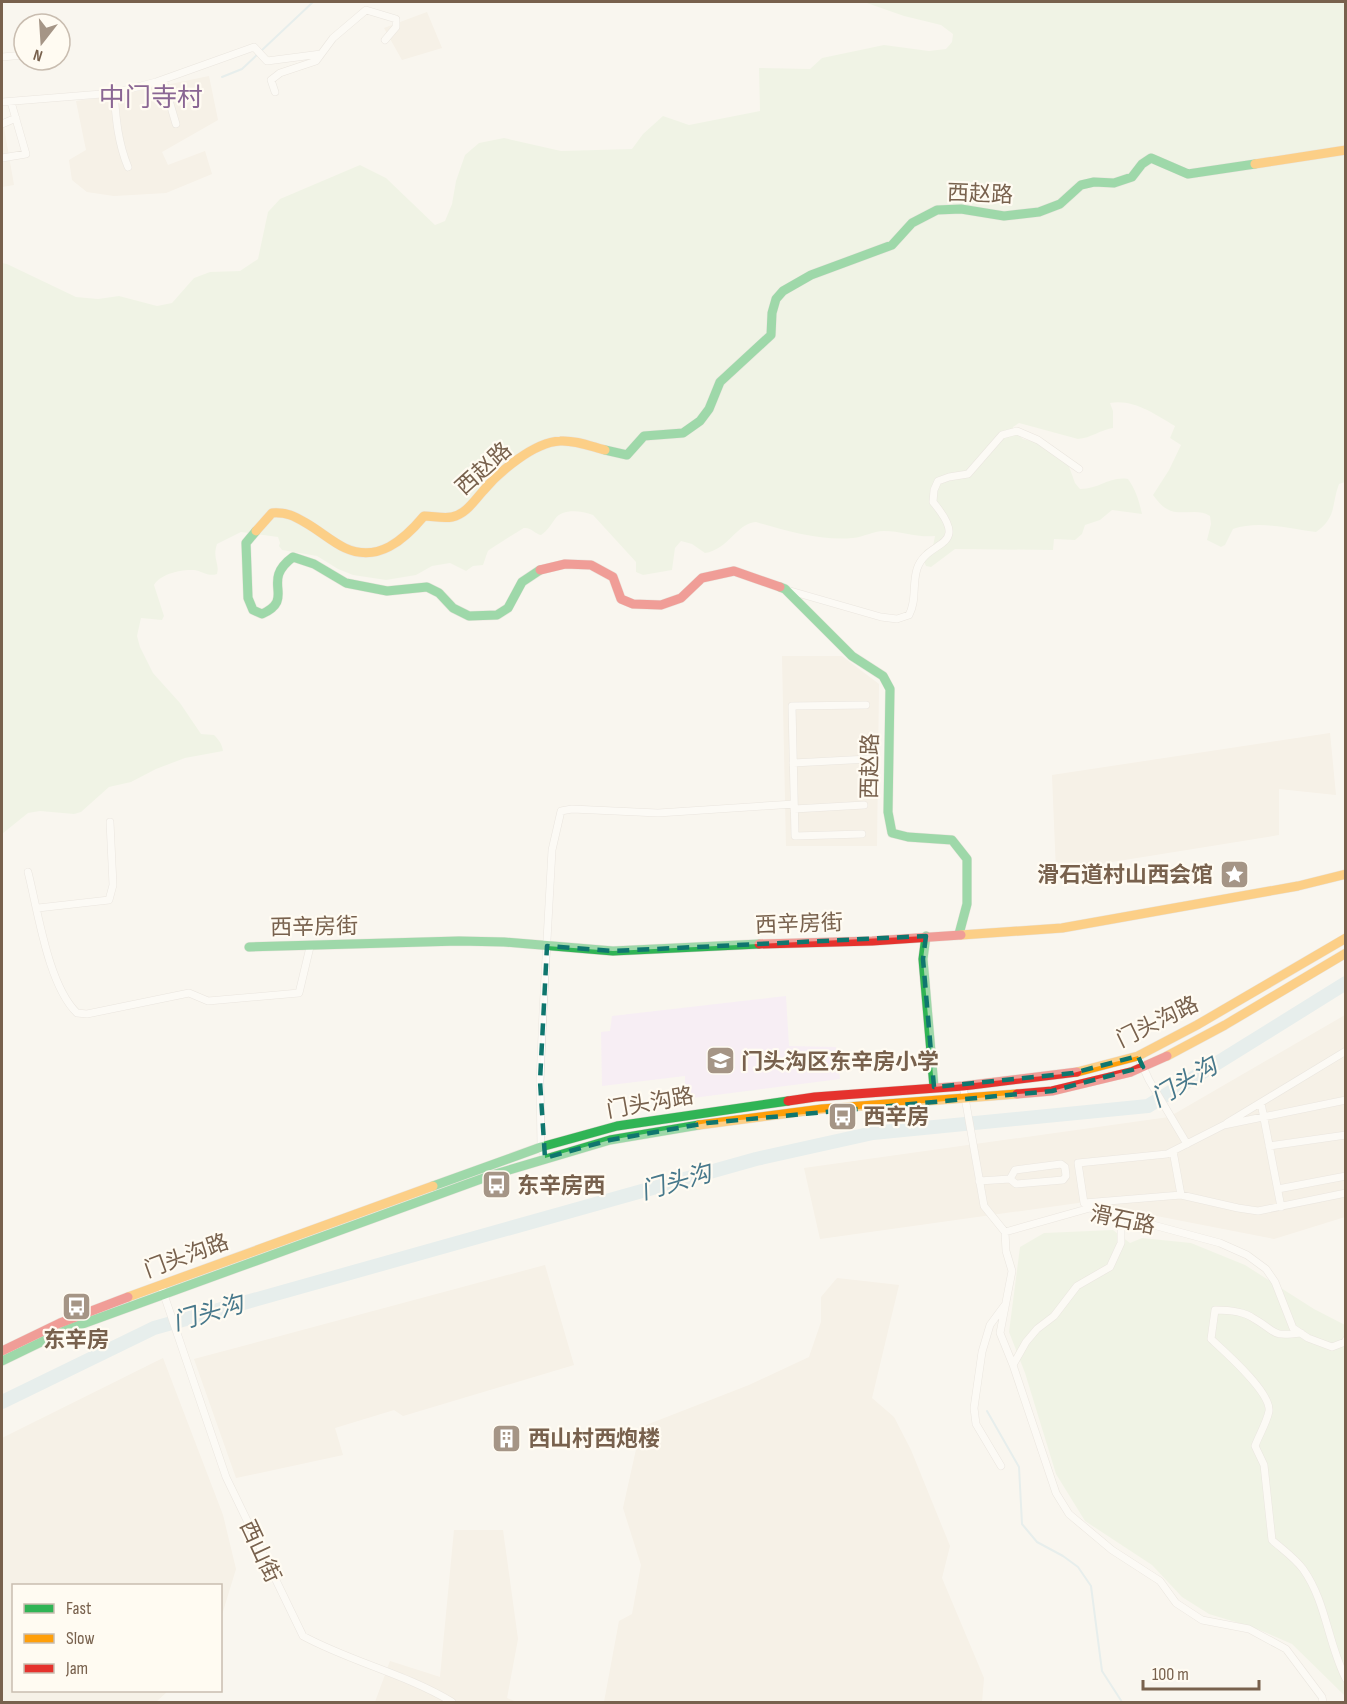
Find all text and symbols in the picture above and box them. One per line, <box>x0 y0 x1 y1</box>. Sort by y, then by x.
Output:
north arrow <box>12 12 72 72</box>
text: N <box>31 45 45 65</box>
district label: 中门寺村 <box>99 83 203 114</box>
street label: 西赵路 <box>946 180 1013 209</box>
street label: 西赵路 <box>450 437 518 501</box>
street label: 西赵路 <box>856 733 885 799</box>
place icon: 滑石道村山西会馆 <box>1218 858 1250 890</box>
place label: 滑石道村山西会馆 <box>1037 862 1213 889</box>
street label: 西辛房街 <box>755 909 844 940</box>
street label: 西辛房街 <box>270 913 358 942</box>
street label: 门头沟路 <box>1112 991 1203 1054</box>
school or university icon: 门头沟区东辛房小学 <box>704 1045 736 1077</box>
place label: 门头沟区东辛房小学 <box>741 1049 939 1076</box>
water label: 门头沟 <box>1146 1050 1225 1113</box>
street label: 门头沟路 <box>605 1083 696 1124</box>
bus stop icon: 西辛房 <box>826 1100 858 1132</box>
place label: 西辛房 <box>863 1104 929 1131</box>
water label: 门头沟 <box>638 1158 718 1206</box>
bus stop icon: 东辛房西 <box>480 1169 512 1201</box>
place label: 东辛房西 <box>517 1173 605 1200</box>
street label: 滑石路 <box>1088 1200 1158 1241</box>
street label: 门头沟路 <box>141 1229 232 1284</box>
water label: 门头沟 <box>170 1289 250 1337</box>
bus stop icon: 东辛房 <box>60 1291 92 1323</box>
place label: 东辛房 <box>43 1327 109 1354</box>
building icon: 西山村西炮楼 <box>491 1422 523 1454</box>
place label: 西山村西炮楼 <box>528 1426 660 1453</box>
street label: 西山街 <box>233 1516 286 1587</box>
legend <box>12 1584 222 1692</box>
text: Fast <box>66 1598 92 1619</box>
text: Slow <box>66 1628 95 1649</box>
scale bar <box>1143 1653 1258 1691</box>
text: Jam <box>65 1658 88 1679</box>
text: 100 m <box>1152 1664 1189 1685</box>

